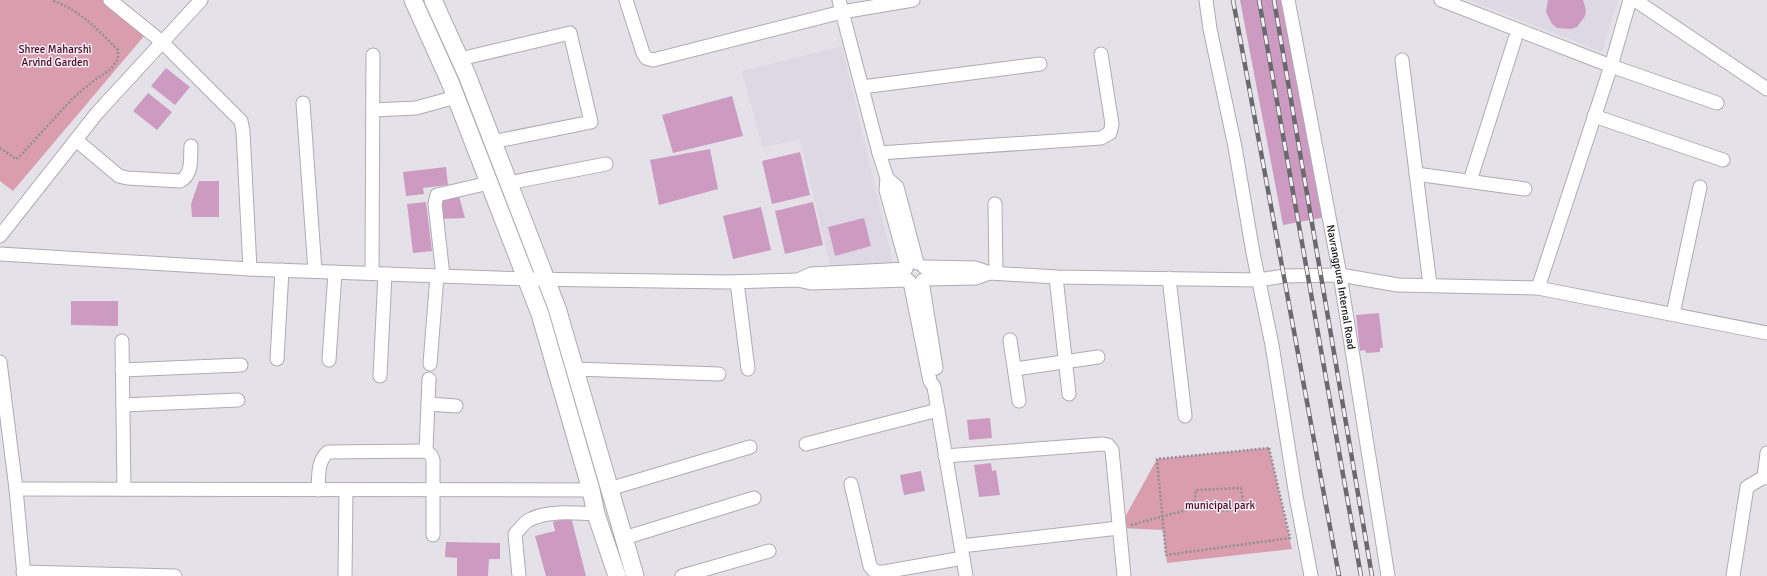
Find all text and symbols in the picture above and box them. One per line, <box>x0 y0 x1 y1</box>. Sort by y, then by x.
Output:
park label: Shree Maharshi Arvind Garden <box>18 43 92 69</box>
street label: Navrangpura Internal Road <box>1324 224 1358 351</box>
park label: municipal park <box>1185 499 1256 512</box>

